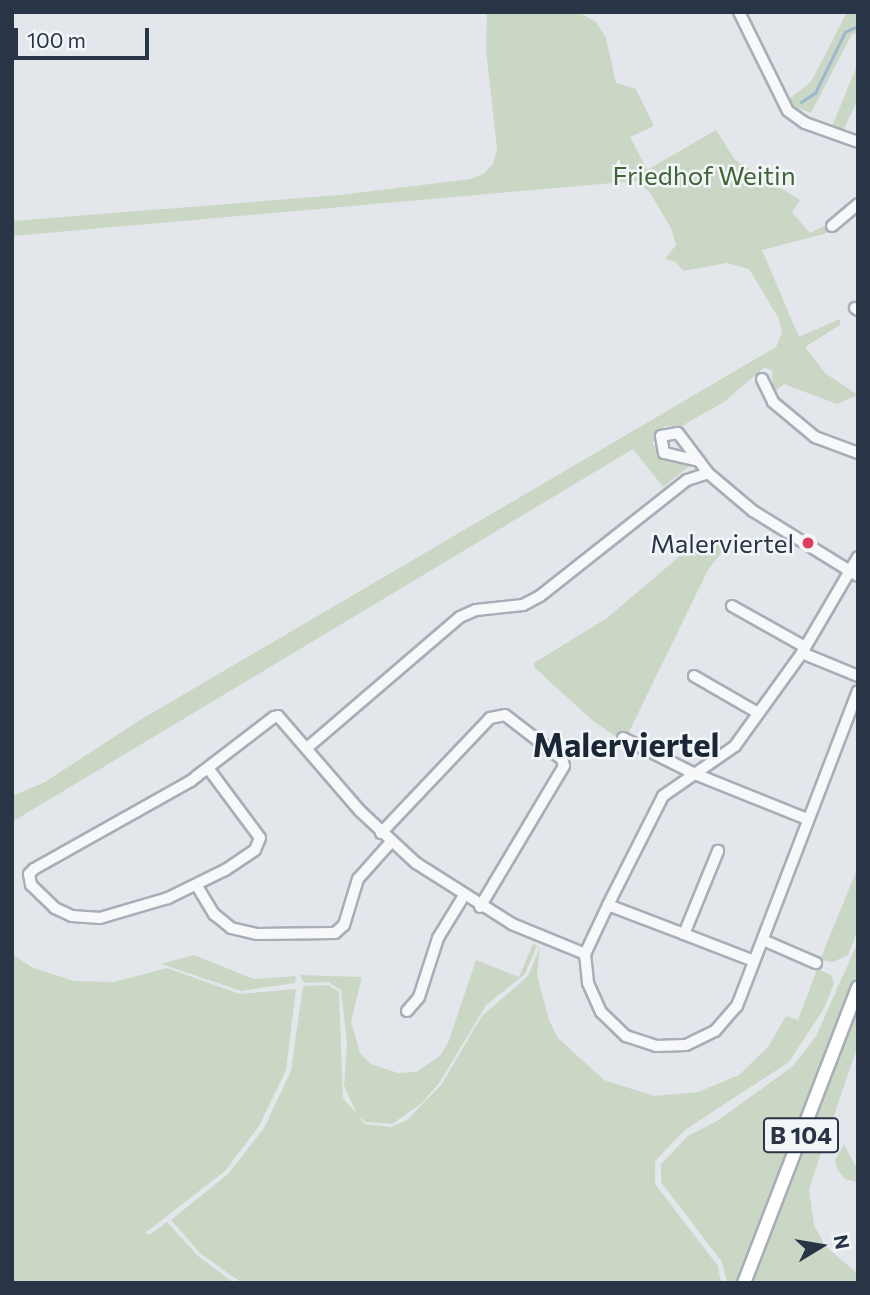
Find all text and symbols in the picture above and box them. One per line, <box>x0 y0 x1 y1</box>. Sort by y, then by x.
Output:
scale bar <box>18 14 152 58</box>
text: 100 m <box>27 27 86 52</box>
park label: Friedhof Weitin <box>612 159 796 191</box>
place label: Malerviertel <box>650 527 794 559</box>
marker: Malerviertel <box>800 535 816 551</box>
district label: Malerviertel <box>532 724 720 764</box>
road number: B 104 <box>762 1114 840 1156</box>
north arrow <box>786 1211 856 1281</box>
text: N <box>829 1233 855 1251</box>

